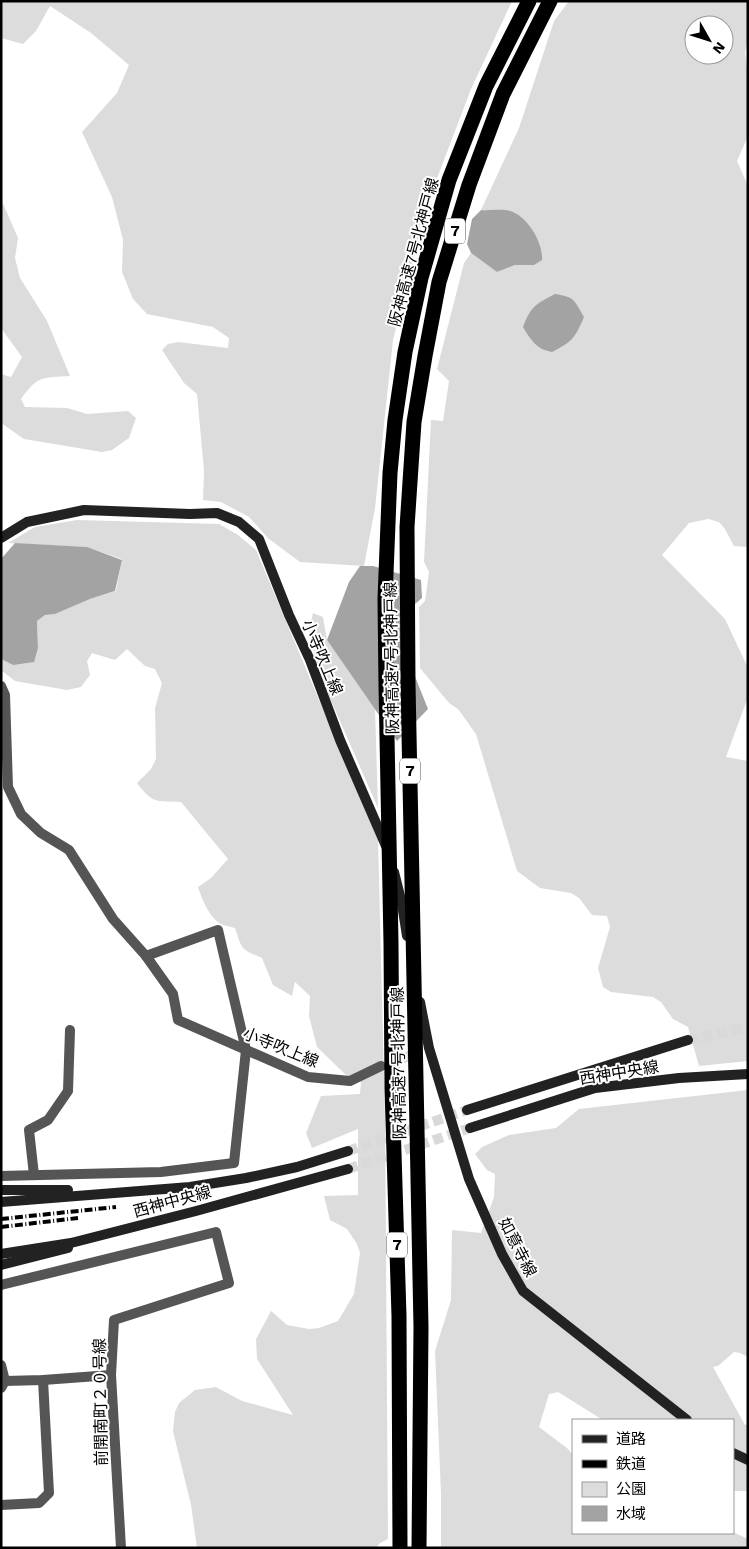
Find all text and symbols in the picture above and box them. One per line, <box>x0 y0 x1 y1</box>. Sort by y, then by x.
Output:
north arrow <box>684 15 734 65</box>
text: N <box>710 39 729 57</box>
street label: 阪神高速7号北神戸線 <box>385 176 442 328</box>
road number: 7 <box>445 218 465 244</box>
street label: 阪神高速7号北神戸線 <box>381 581 402 735</box>
street label: 小寺吹上線 <box>298 617 347 698</box>
road number: 7 <box>400 758 420 784</box>
street label: 阪神高速7号北神戸線 <box>388 986 409 1140</box>
street label: 小寺吹上線 <box>240 1024 321 1071</box>
street label: 西神中央線 <box>578 1057 660 1088</box>
street label: 西神中央線 <box>131 1182 213 1221</box>
street label: 如意寺線 <box>495 1214 541 1280</box>
road number: 7 <box>387 1232 407 1258</box>
street label: 前開南町２０号線 <box>90 1338 111 1466</box>
legend <box>572 1419 734 1534</box>
text: 道路 <box>616 1430 646 1448</box>
text: 鉄道 <box>616 1455 646 1473</box>
text: 公園 <box>616 1480 646 1498</box>
text: 水域 <box>616 1505 646 1523</box>

